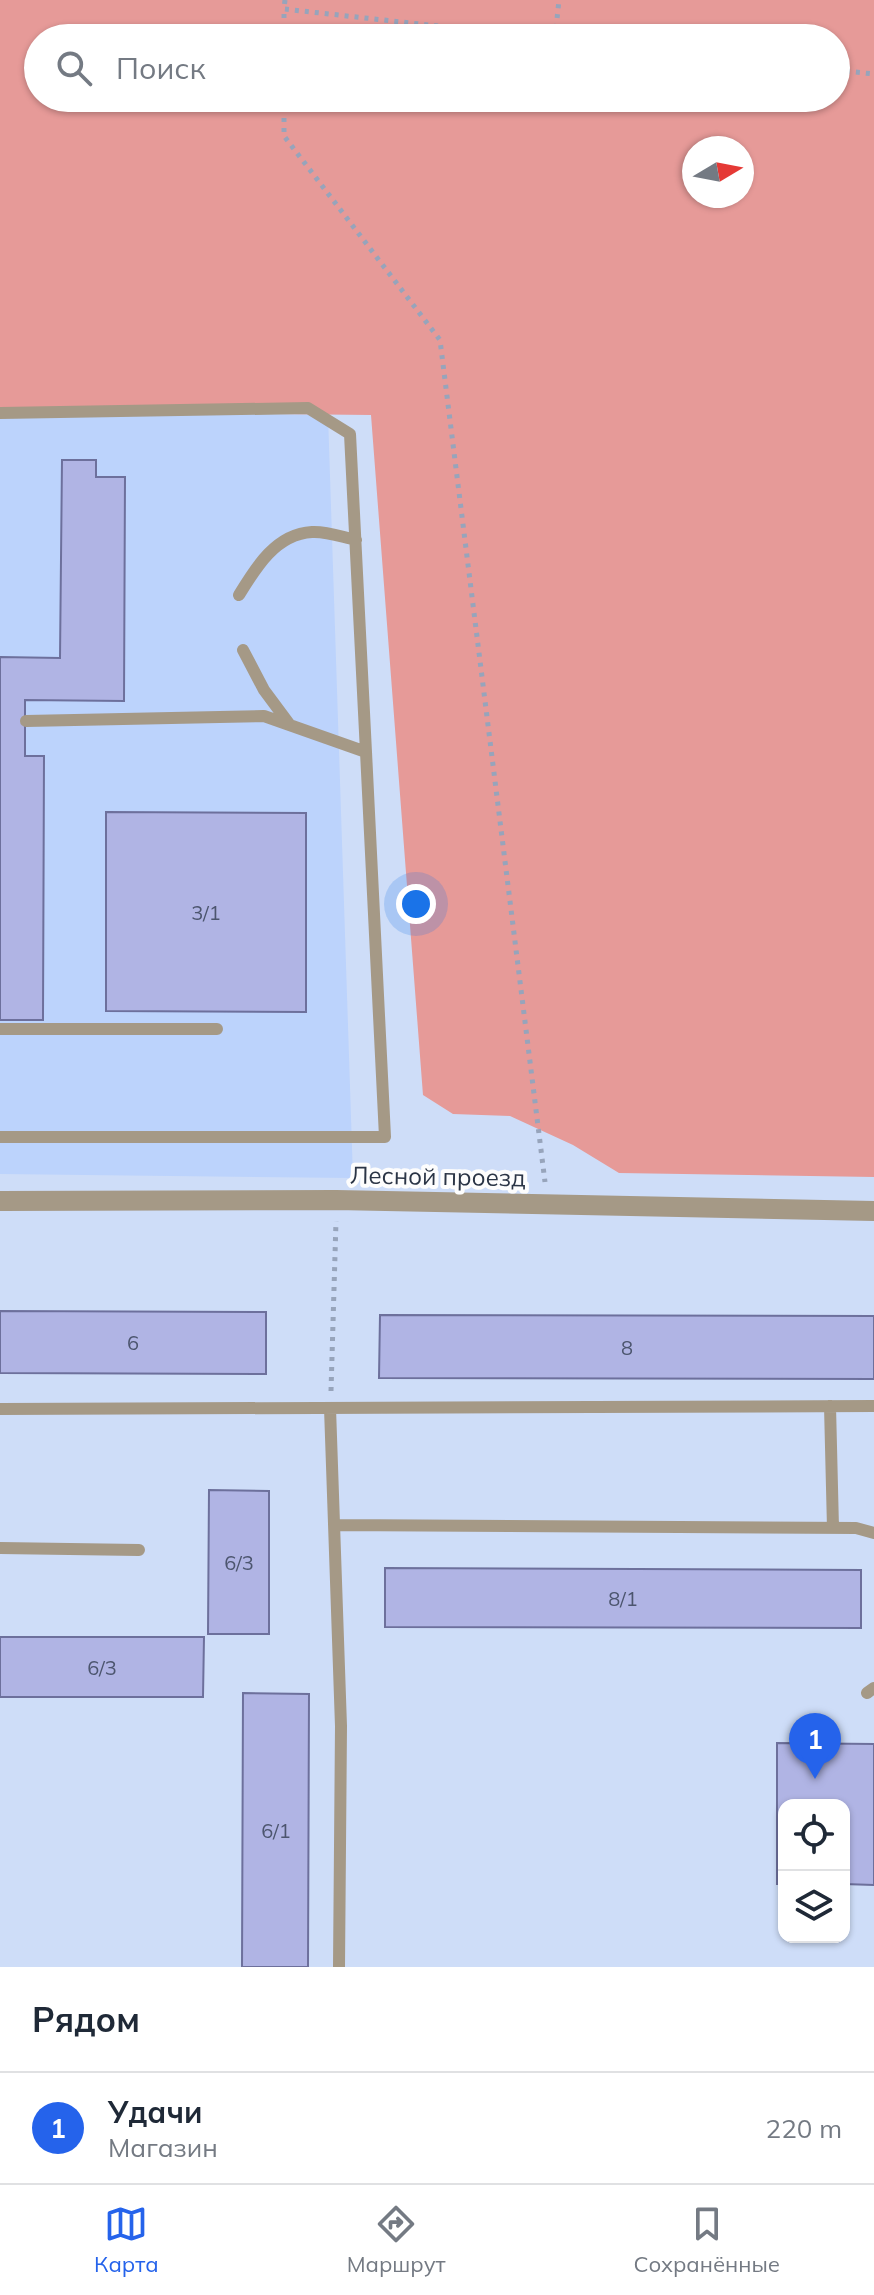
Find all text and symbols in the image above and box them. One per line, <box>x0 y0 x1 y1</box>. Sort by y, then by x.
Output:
search box <box>24 24 850 112</box>
icon: search <box>52 46 96 90</box>
text: Поиск <box>116 49 206 87</box>
north arrow <box>682 136 754 208</box>
your location <box>396 884 436 924</box>
house number: 3/1 <box>191 900 221 925</box>
street label: Лесной проезд <box>350 1159 526 1193</box>
house number: 6 <box>127 1330 139 1355</box>
house number: 8 <box>621 1335 633 1360</box>
house number: 6/3 <box>224 1550 254 1575</box>
house number: 8/1 <box>608 1586 638 1611</box>
house number: 6/3 <box>87 1655 117 1680</box>
pin: 1 <box>789 1713 841 1779</box>
map controls <box>778 1799 850 1943</box>
button: locate <box>778 1799 850 1871</box>
house number: 6/1 <box>261 1818 291 1843</box>
button: layers <box>778 1871 850 1943</box>
text: Рядом <box>32 1998 140 2041</box>
text: Удачи <box>108 2093 202 2131</box>
text: 1 <box>50 2112 66 2145</box>
text: 220 m <box>766 2112 842 2145</box>
text: Магазин <box>108 2131 218 2164</box>
tab: Карта <box>94 2202 159 2278</box>
tab: Маршрут <box>347 2202 446 2278</box>
tab: Сохранённые <box>634 2202 780 2278</box>

